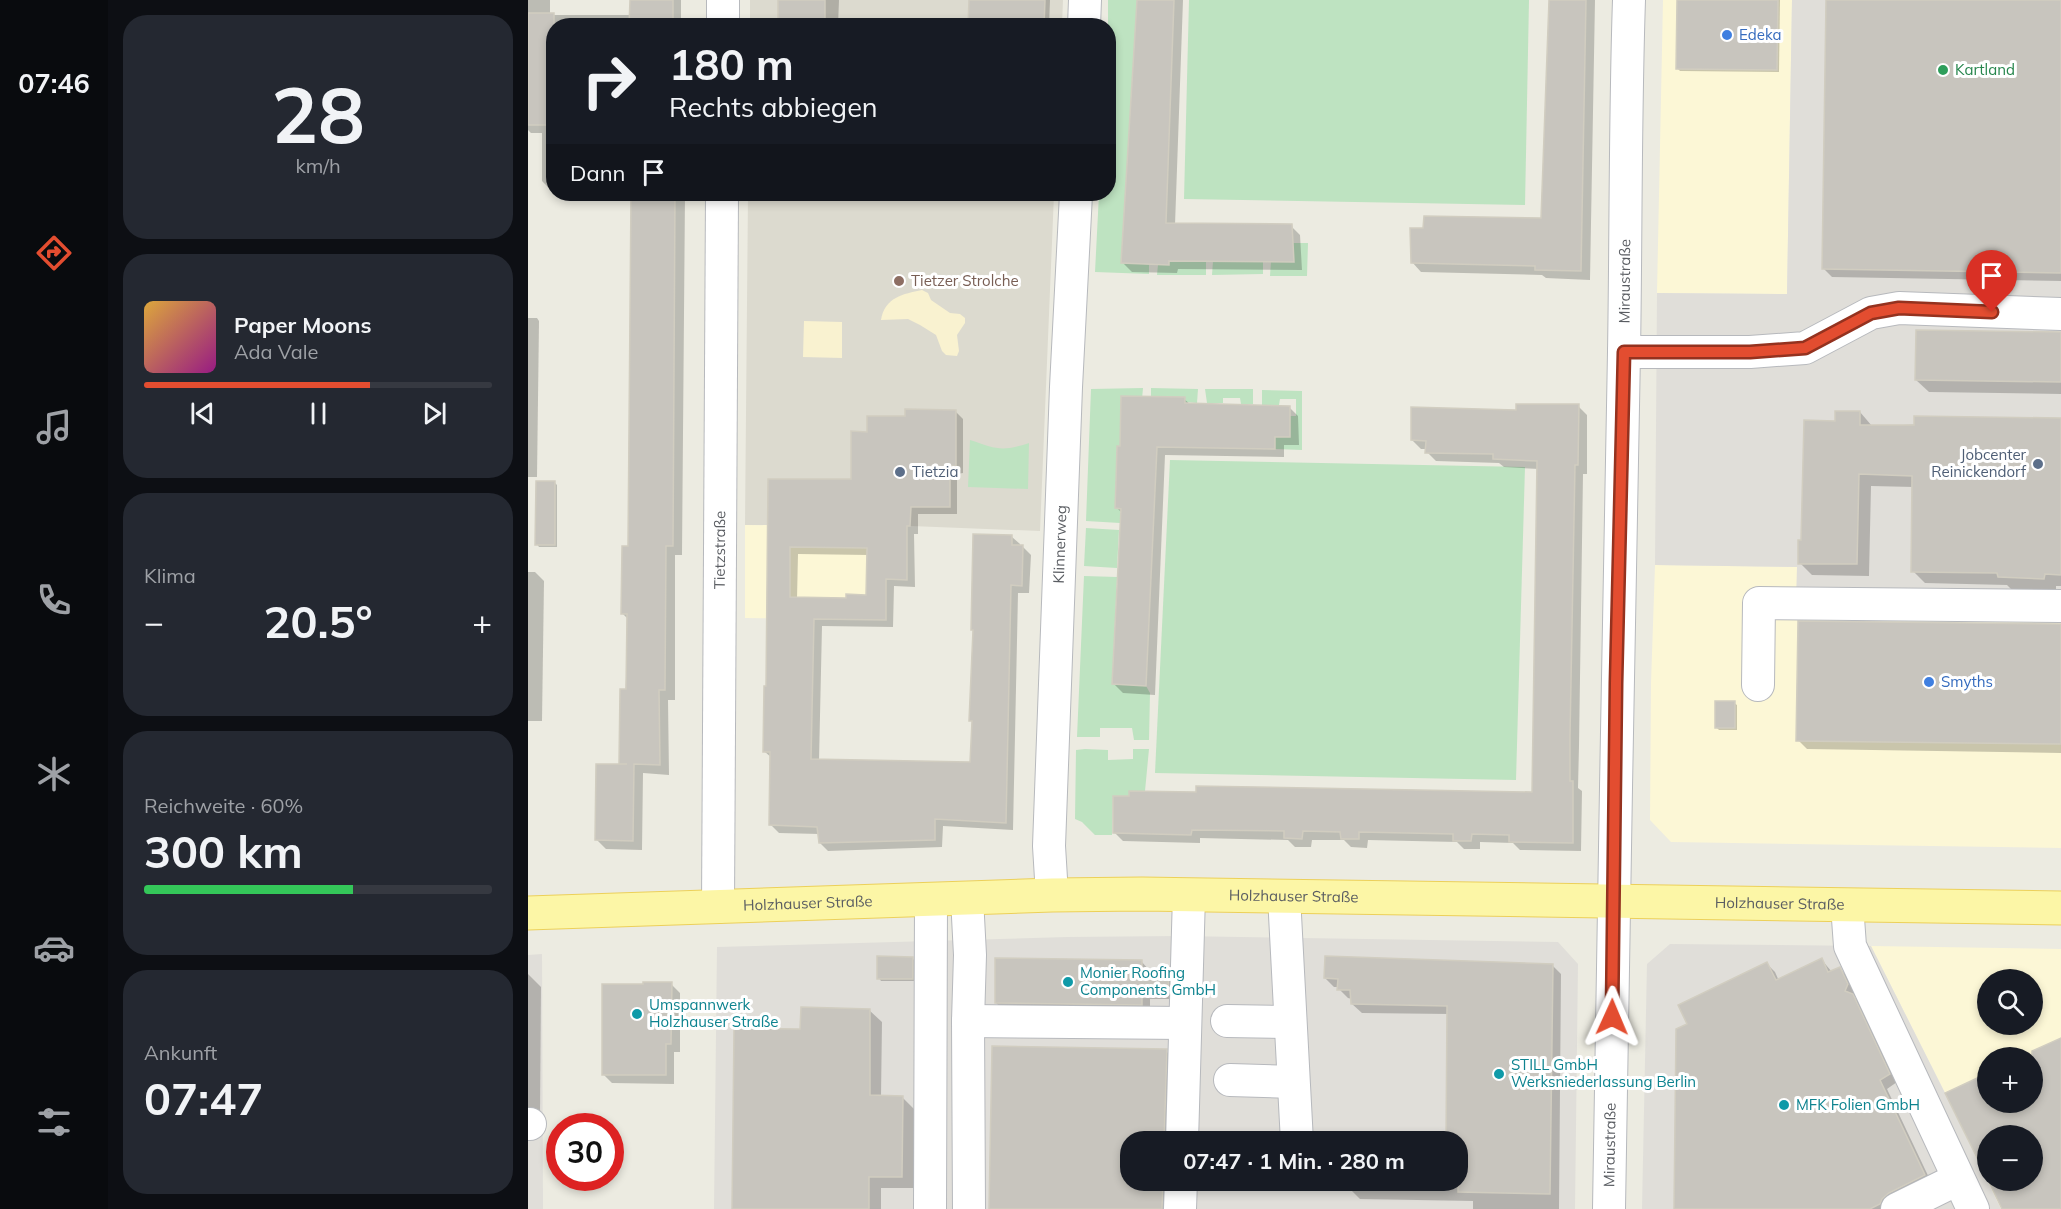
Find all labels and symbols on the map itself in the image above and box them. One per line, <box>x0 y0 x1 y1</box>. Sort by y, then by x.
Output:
place label: Edeka <box>1739 25 1782 44</box>
marker: Edeka <box>1720 28 1734 42</box>
place label: Kartland <box>1955 60 2015 79</box>
marker: Kartland <box>1936 63 1950 77</box>
street label: Miraustraße <box>1614 239 1634 323</box>
pin <box>1966 250 2017 312</box>
place label: Tietzer Strolche <box>911 271 1019 290</box>
marker: Tietzer Strolche <box>892 274 906 288</box>
place label: Jobcenter Reinickendorf <box>1931 445 2027 481</box>
marker: Jobcenter Reinickendorf <box>2031 457 2045 471</box>
place label: Tietzia <box>912 462 958 481</box>
marker: Tietzia <box>893 465 907 479</box>
street label: Klinnerweg <box>1049 505 1071 584</box>
street label: Tietzstraße <box>710 511 729 589</box>
place label: Smyths <box>1941 672 1993 691</box>
marker: Smyths <box>1922 675 1936 689</box>
street label: Holzhauser Straße <box>1229 885 1359 906</box>
street label: Holzhauser Straße <box>743 891 873 915</box>
street label: Holzhauser Straße <box>1715 893 1845 914</box>
place label: Monier Roofing Components GmbH <box>1080 963 1216 999</box>
marker: Monier Roofing Components GmbH <box>1061 975 1075 989</box>
position arrow <box>1580 985 1644 1049</box>
place label: Umspannwerk Holzhauser Straße <box>649 995 778 1031</box>
marker: Umspannwerk Holzhauser Straße <box>630 1007 644 1021</box>
place label: STILL GmbH Werksniederlassung Berlin <box>1511 1055 1696 1091</box>
marker: STILL GmbH Werksniederlassung Berlin <box>1492 1067 1506 1081</box>
place label: MFK Folien GmbH <box>1796 1095 1920 1114</box>
marker: MFK Folien GmbH <box>1777 1098 1791 1112</box>
street label: Miraustraße <box>1599 1103 1620 1187</box>
speed limit sign: 30 <box>546 1113 624 1191</box>

